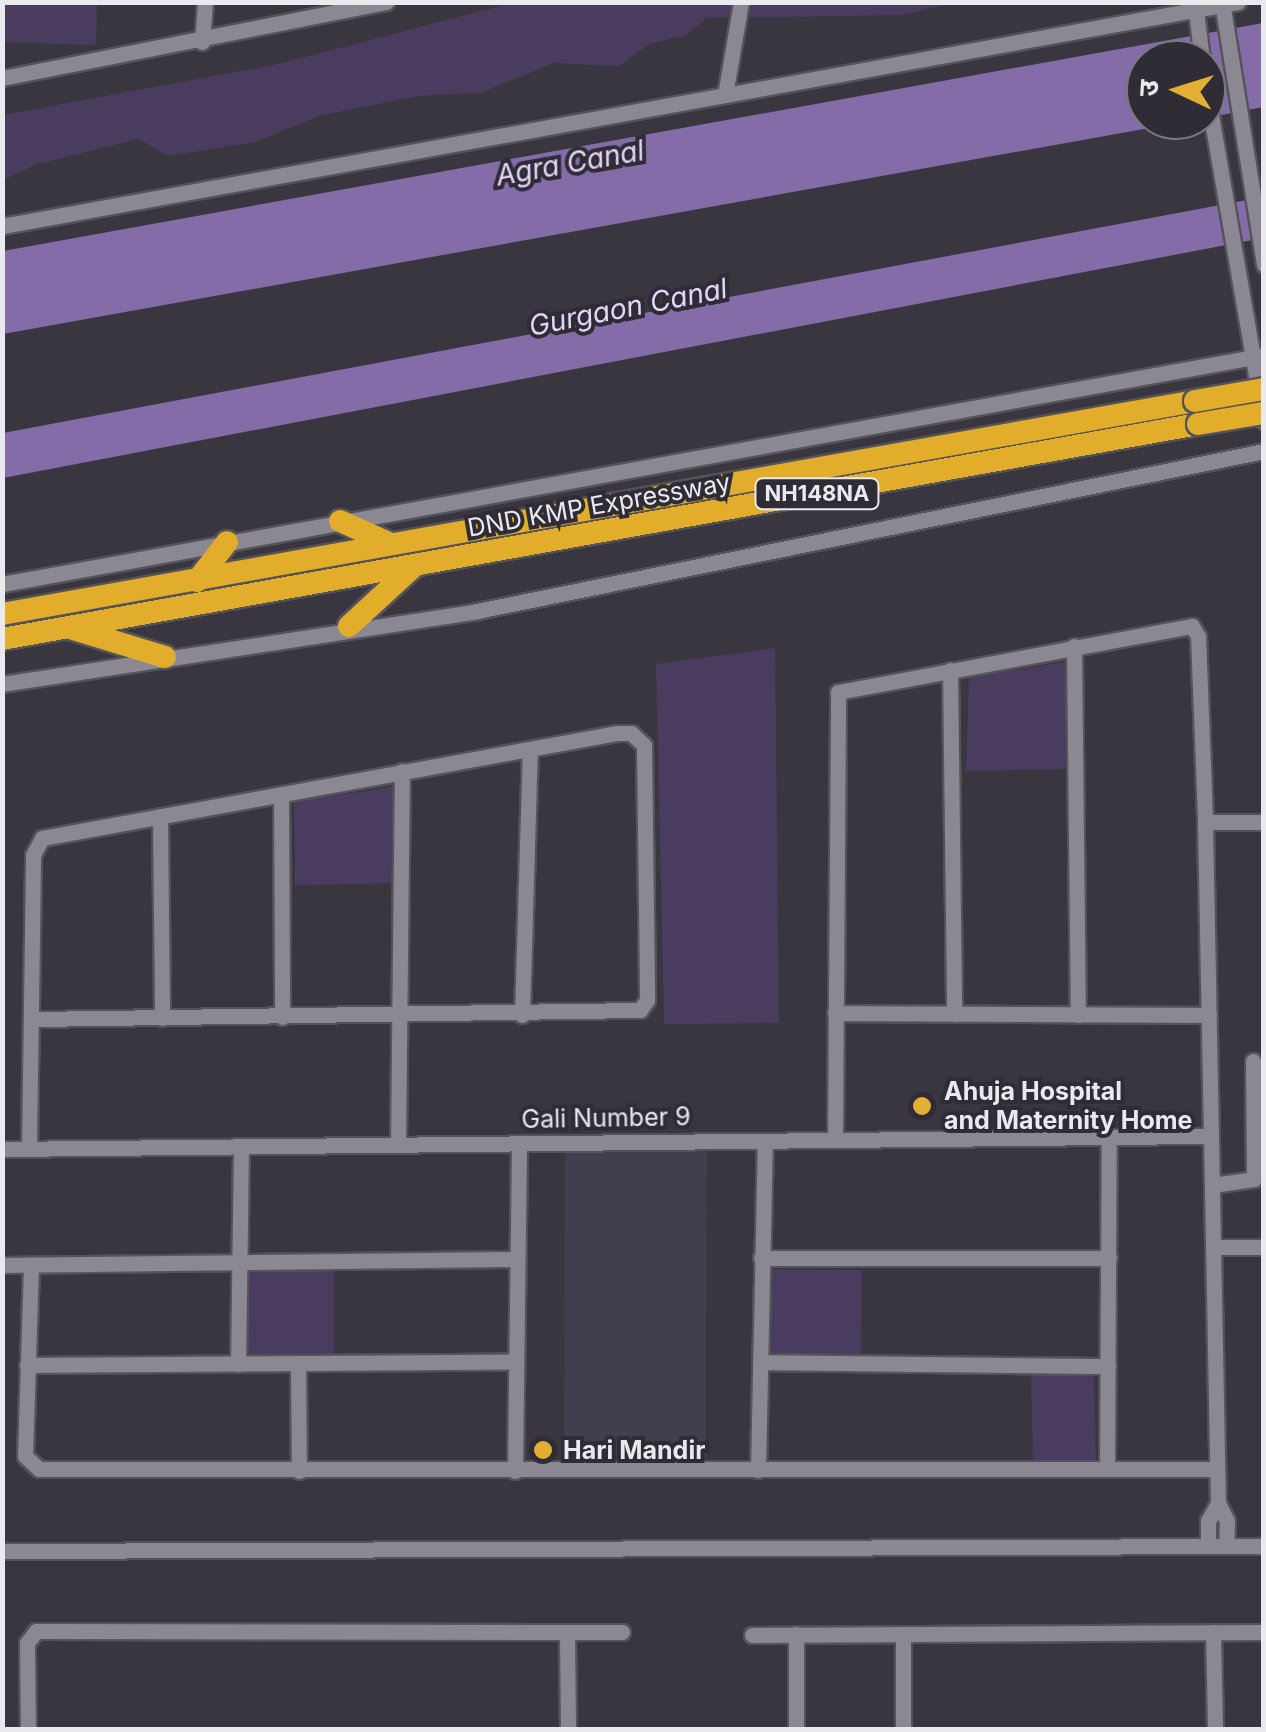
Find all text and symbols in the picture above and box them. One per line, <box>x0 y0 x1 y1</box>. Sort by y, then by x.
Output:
north arrow <box>1126 40 1226 140</box>
text: उ <box>1131 79 1166 97</box>
water label: Agra Canal <box>493 133 647 193</box>
water label: Gurgaon Canal <box>526 271 730 343</box>
street label: DND KMP Expressway <box>465 467 733 543</box>
road number: NH148NA <box>752 477 882 511</box>
place label: Ahuja Hospital and Maternity Home <box>944 1077 1192 1136</box>
marker: Ahuja Hospital and Maternity Home <box>909 1093 935 1119</box>
street label: Gali Number 9 <box>521 1102 691 1134</box>
place label: Hari Mandir <box>563 1435 705 1465</box>
marker: Hari Mandir <box>532 1439 554 1461</box>

